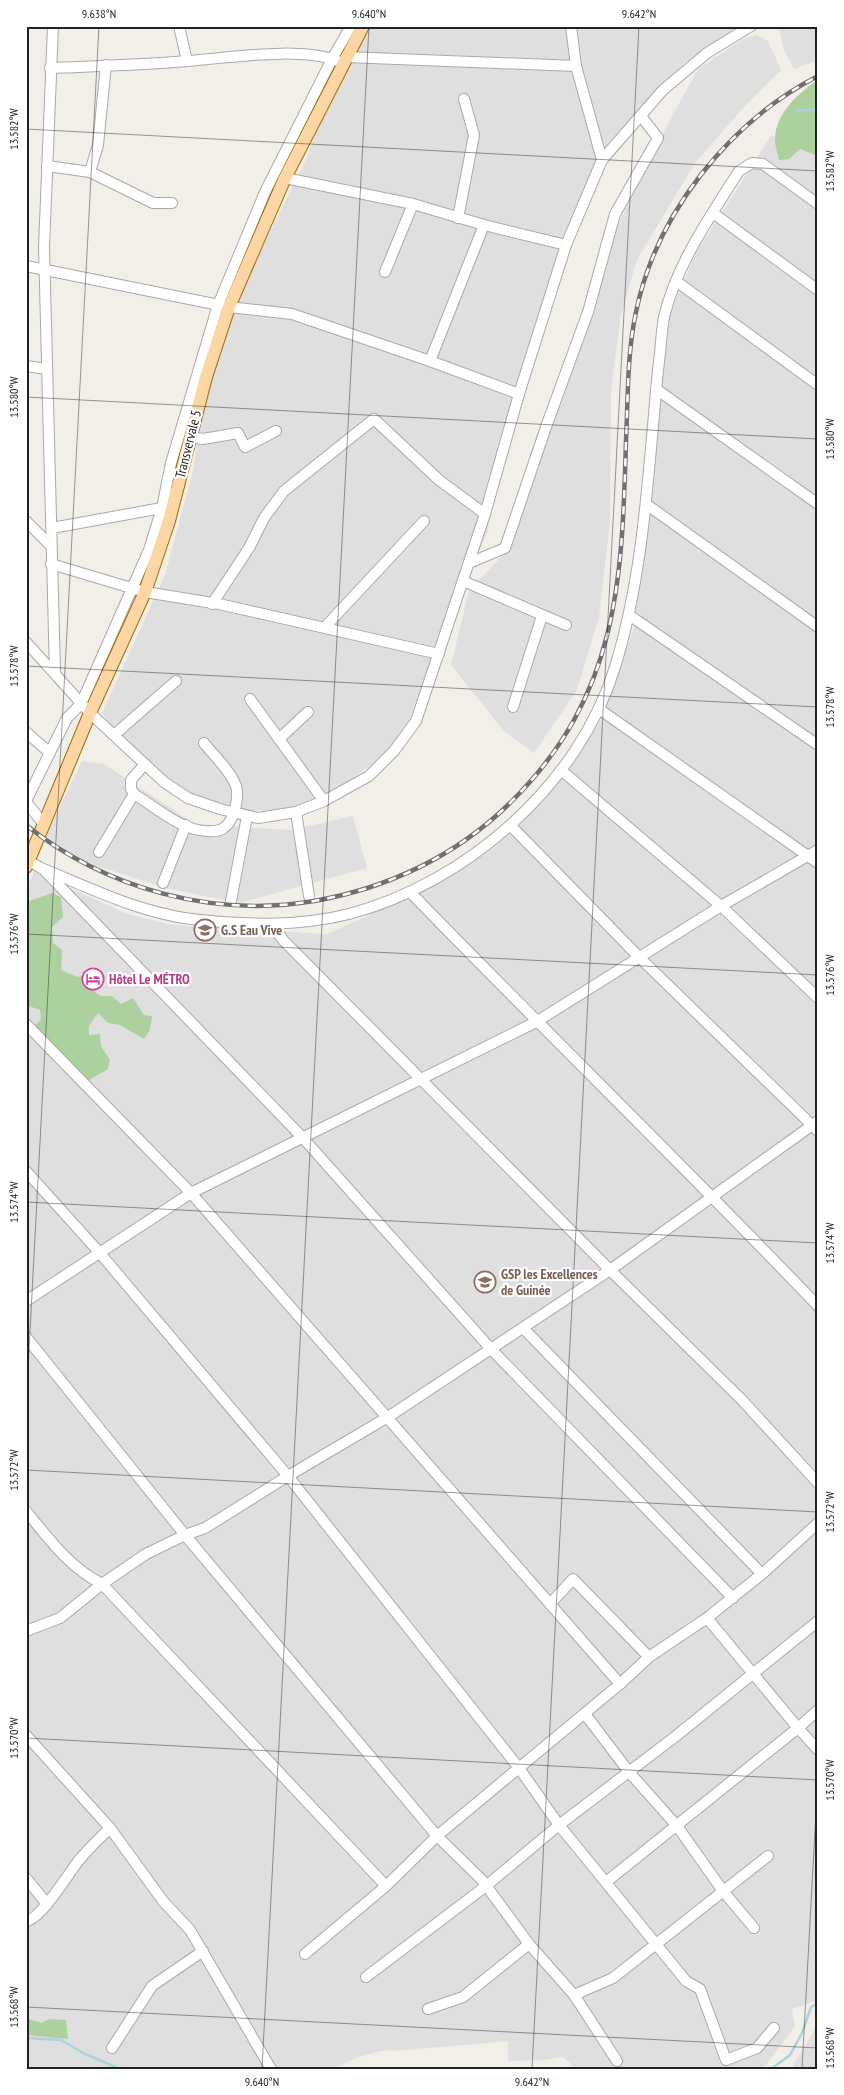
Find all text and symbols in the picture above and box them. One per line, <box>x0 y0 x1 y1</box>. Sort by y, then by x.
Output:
text: 9.638°N <box>82 6 116 21</box>
text: 9.640°N <box>352 6 386 21</box>
text: 9.642°N <box>622 6 656 21</box>
text: 13.582°W <box>6 108 21 150</box>
text: 13.582°W <box>822 150 837 192</box>
text: 13.580°W <box>6 376 21 418</box>
street label: Transvervale 5 <box>171 408 205 480</box>
text: 13.580°W <box>822 418 837 460</box>
text: 13.578°W <box>6 645 21 687</box>
text: 13.578°W <box>822 686 837 728</box>
text: 13.576°W <box>6 913 21 955</box>
school or university icon: G.S Eau Vive <box>193 918 217 942</box>
place label: G.S Eau Vive <box>221 921 282 939</box>
text: 13.576°W <box>822 954 837 996</box>
hotel icon: Hôtel Le MÉTRO <box>81 967 105 991</box>
place label: Hôtel Le MÉTRO <box>109 970 190 988</box>
text: 13.574°W <box>6 1181 21 1223</box>
text: 13.574°W <box>822 1222 837 1264</box>
place label: GSP les Excellences de Guinée <box>501 1265 598 1299</box>
school or university icon: GSP les Excellences de Guinée <box>473 1270 497 1294</box>
text: 13.572°W <box>6 1449 21 1491</box>
text: 13.572°W <box>822 1491 837 1533</box>
text: 13.570°W <box>6 1717 21 1759</box>
text: 13.570°W <box>822 1759 837 1801</box>
text: 13.568°W <box>6 1986 21 2028</box>
text: 13.568°W <box>822 2027 837 2069</box>
text: 9.640°N <box>245 2074 279 2089</box>
text: 9.642°N <box>515 2074 549 2089</box>

